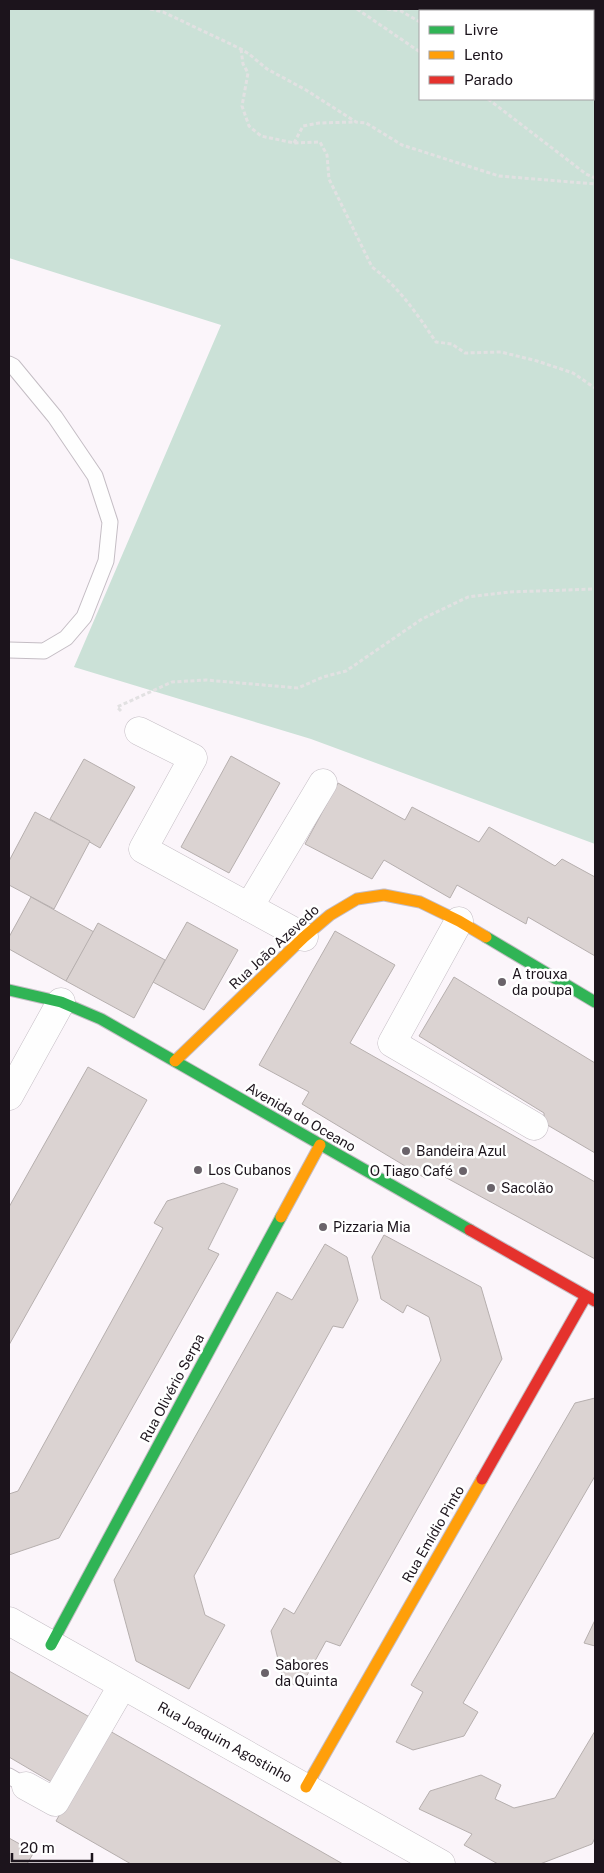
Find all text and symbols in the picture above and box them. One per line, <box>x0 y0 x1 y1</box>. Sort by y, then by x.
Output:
legend <box>419 10 594 100</box>
text: Livre <box>464 21 498 38</box>
text: Lento <box>464 46 503 63</box>
text: Parado <box>464 71 513 88</box>
street label: Rua João Azevedo <box>226 901 322 993</box>
place label: A trouxa da poupa <box>512 966 572 998</box>
marker: A trouxa da poupa <box>496 976 508 988</box>
street label: Avenida do Oceano <box>243 1079 359 1155</box>
place label: Bandeira Azul <box>416 1143 507 1159</box>
marker: Bandeira Azul <box>400 1145 412 1157</box>
place label: Los Cubanos <box>208 1162 291 1178</box>
place label: O Tiago Café <box>370 1163 453 1179</box>
marker: Los Cubanos <box>192 1164 204 1176</box>
marker: O Tiago Café <box>457 1165 469 1177</box>
place label: Sacolão <box>501 1180 553 1196</box>
marker: Sacolão <box>485 1182 497 1194</box>
place label: Pizzaria Mia <box>333 1219 410 1235</box>
marker: Pizzaria Mia <box>317 1221 329 1233</box>
street label: Rua Olivério Serpa <box>137 1331 207 1445</box>
street label: Rua Emídio Pinto <box>399 1483 467 1585</box>
place label: Sabores da Quinta <box>275 1657 338 1689</box>
marker: Sabores da Quinta <box>259 1667 271 1679</box>
street label: Rua Joaquim Agostinho <box>155 1698 295 1786</box>
scale bar <box>12 1830 92 1862</box>
text: 20 m <box>20 1839 55 1856</box>

